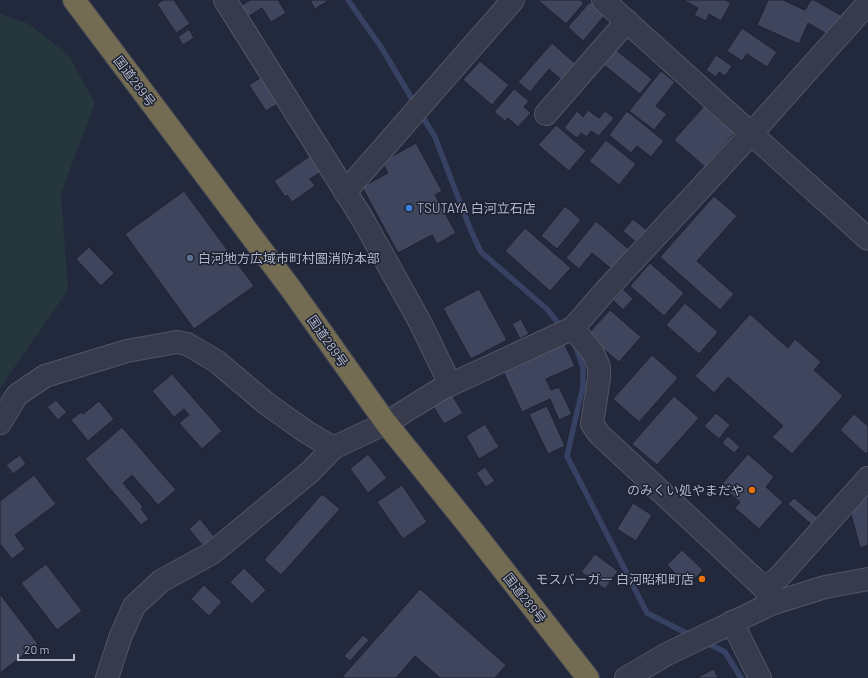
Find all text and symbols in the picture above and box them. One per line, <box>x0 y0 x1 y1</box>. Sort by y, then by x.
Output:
street label: 国道289号 <box>111 52 159 110</box>
place label: TSUTAYA 白河立石店 <box>417 200 536 216</box>
marker: TSUTAYA 白河立石店 <box>404 203 414 213</box>
place label: 白河地方広域市町村圏消防本部 <box>198 250 380 266</box>
marker: 白河地方広域市町村圏消防本部 <box>185 253 195 263</box>
street label: 国道289号 <box>304 312 352 370</box>
place label: のみくい処やまだや <box>627 482 744 498</box>
marker: のみくい処やまだや <box>747 485 757 495</box>
street label: 国道289号 <box>500 570 550 626</box>
place label: モスバーガー 白河昭和町店 <box>535 571 694 587</box>
marker: モスバーガー 白河昭和町店 <box>697 574 707 584</box>
scale bar <box>18 636 74 662</box>
text: 20 m <box>24 642 50 656</box>

